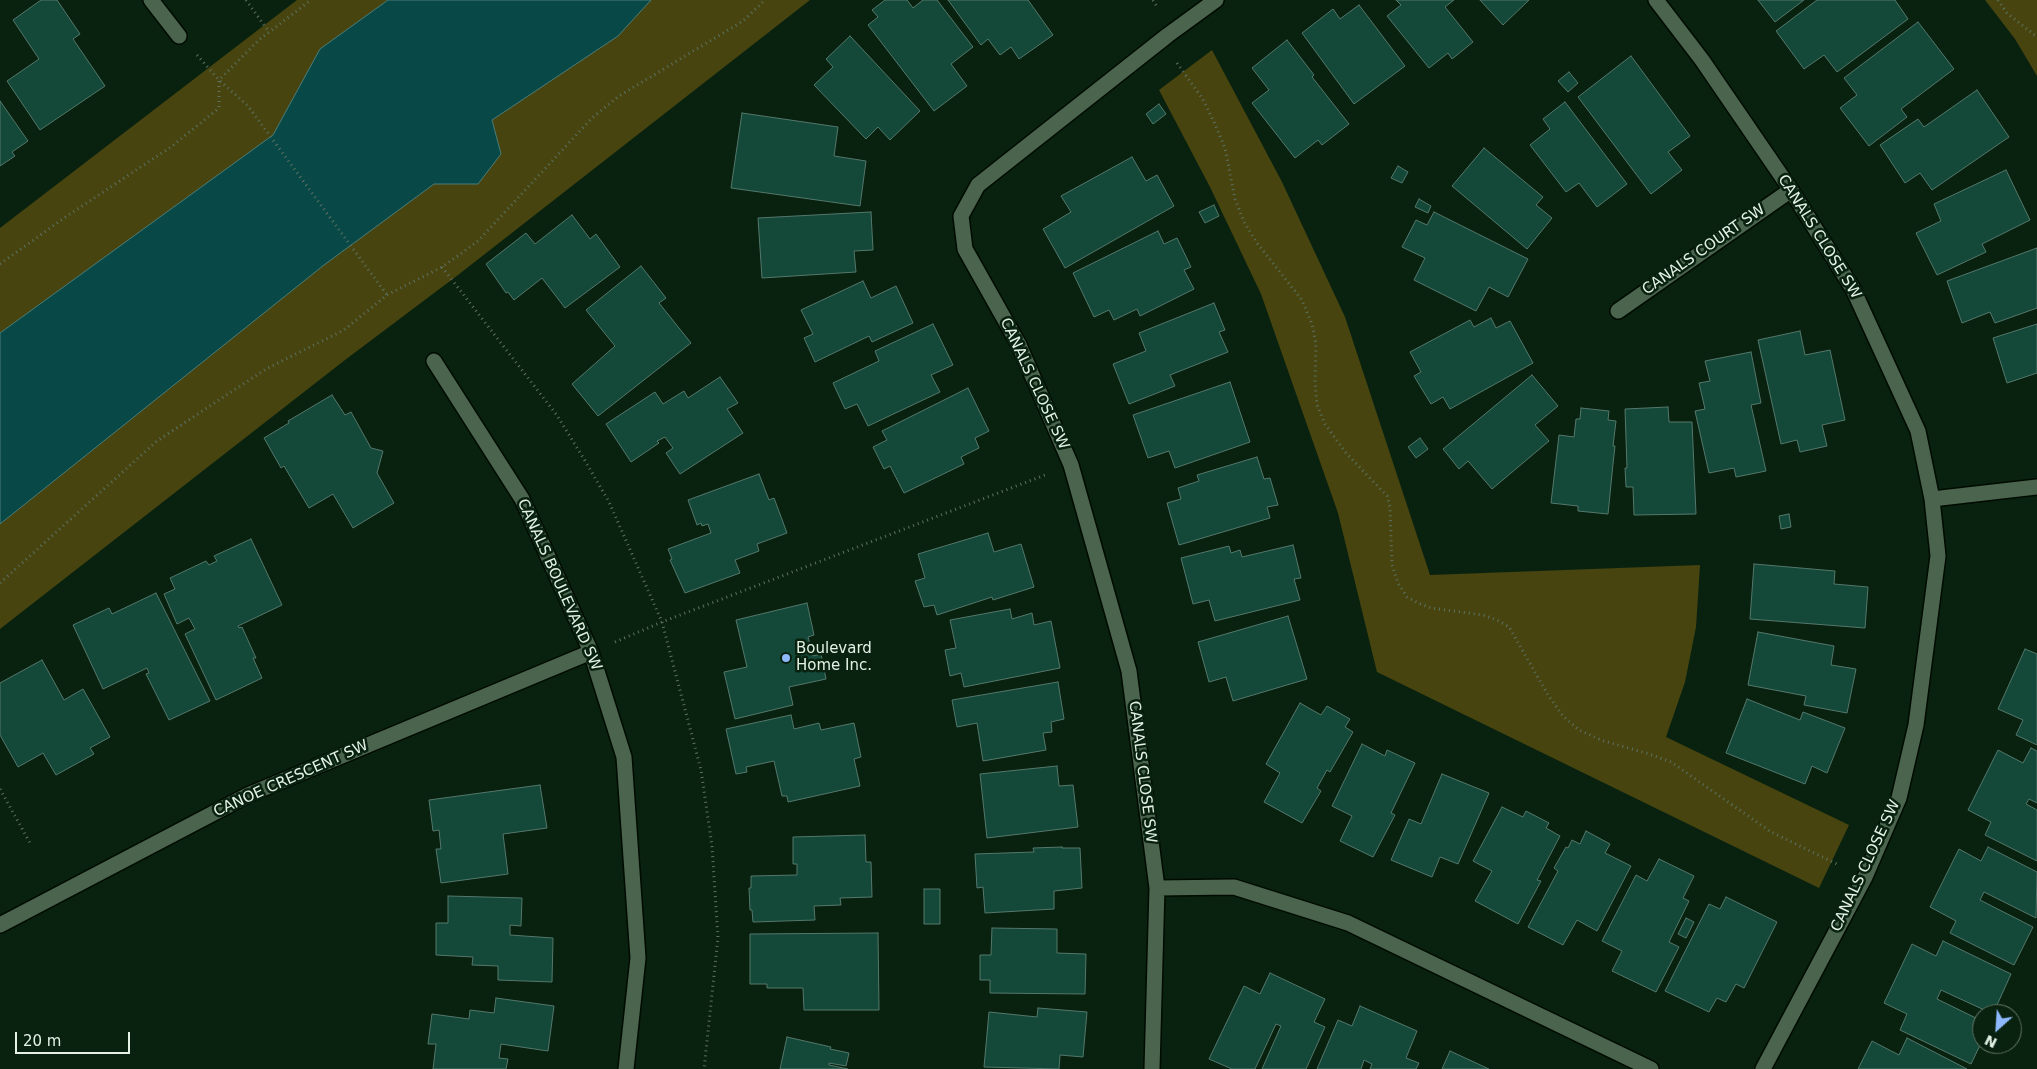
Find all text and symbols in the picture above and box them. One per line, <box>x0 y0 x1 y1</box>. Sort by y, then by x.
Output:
street label: CANALS CLOSE SW <box>1773 172 1865 302</box>
street label: CANALS COURT SW <box>1639 201 1769 299</box>
street label: CANALS CLOSE SW <box>996 315 1072 453</box>
street label: CANALS BOULEVARD SW <box>513 496 605 674</box>
place label: Boulevard Home Inc. <box>796 640 872 675</box>
marker: Boulevard Home Inc. <box>780 652 792 664</box>
street label: CANALS CLOSE SW <box>1124 700 1160 844</box>
street label: CANOE CRESCENT SW <box>211 737 371 821</box>
street label: CANALS CLOSE SW <box>1828 797 1904 935</box>
north arrow <box>1972 1004 2022 1054</box>
scale bar <box>18 1022 132 1054</box>
text: 20 m <box>23 1032 61 1050</box>
text: N <box>1982 1032 2000 1051</box>

